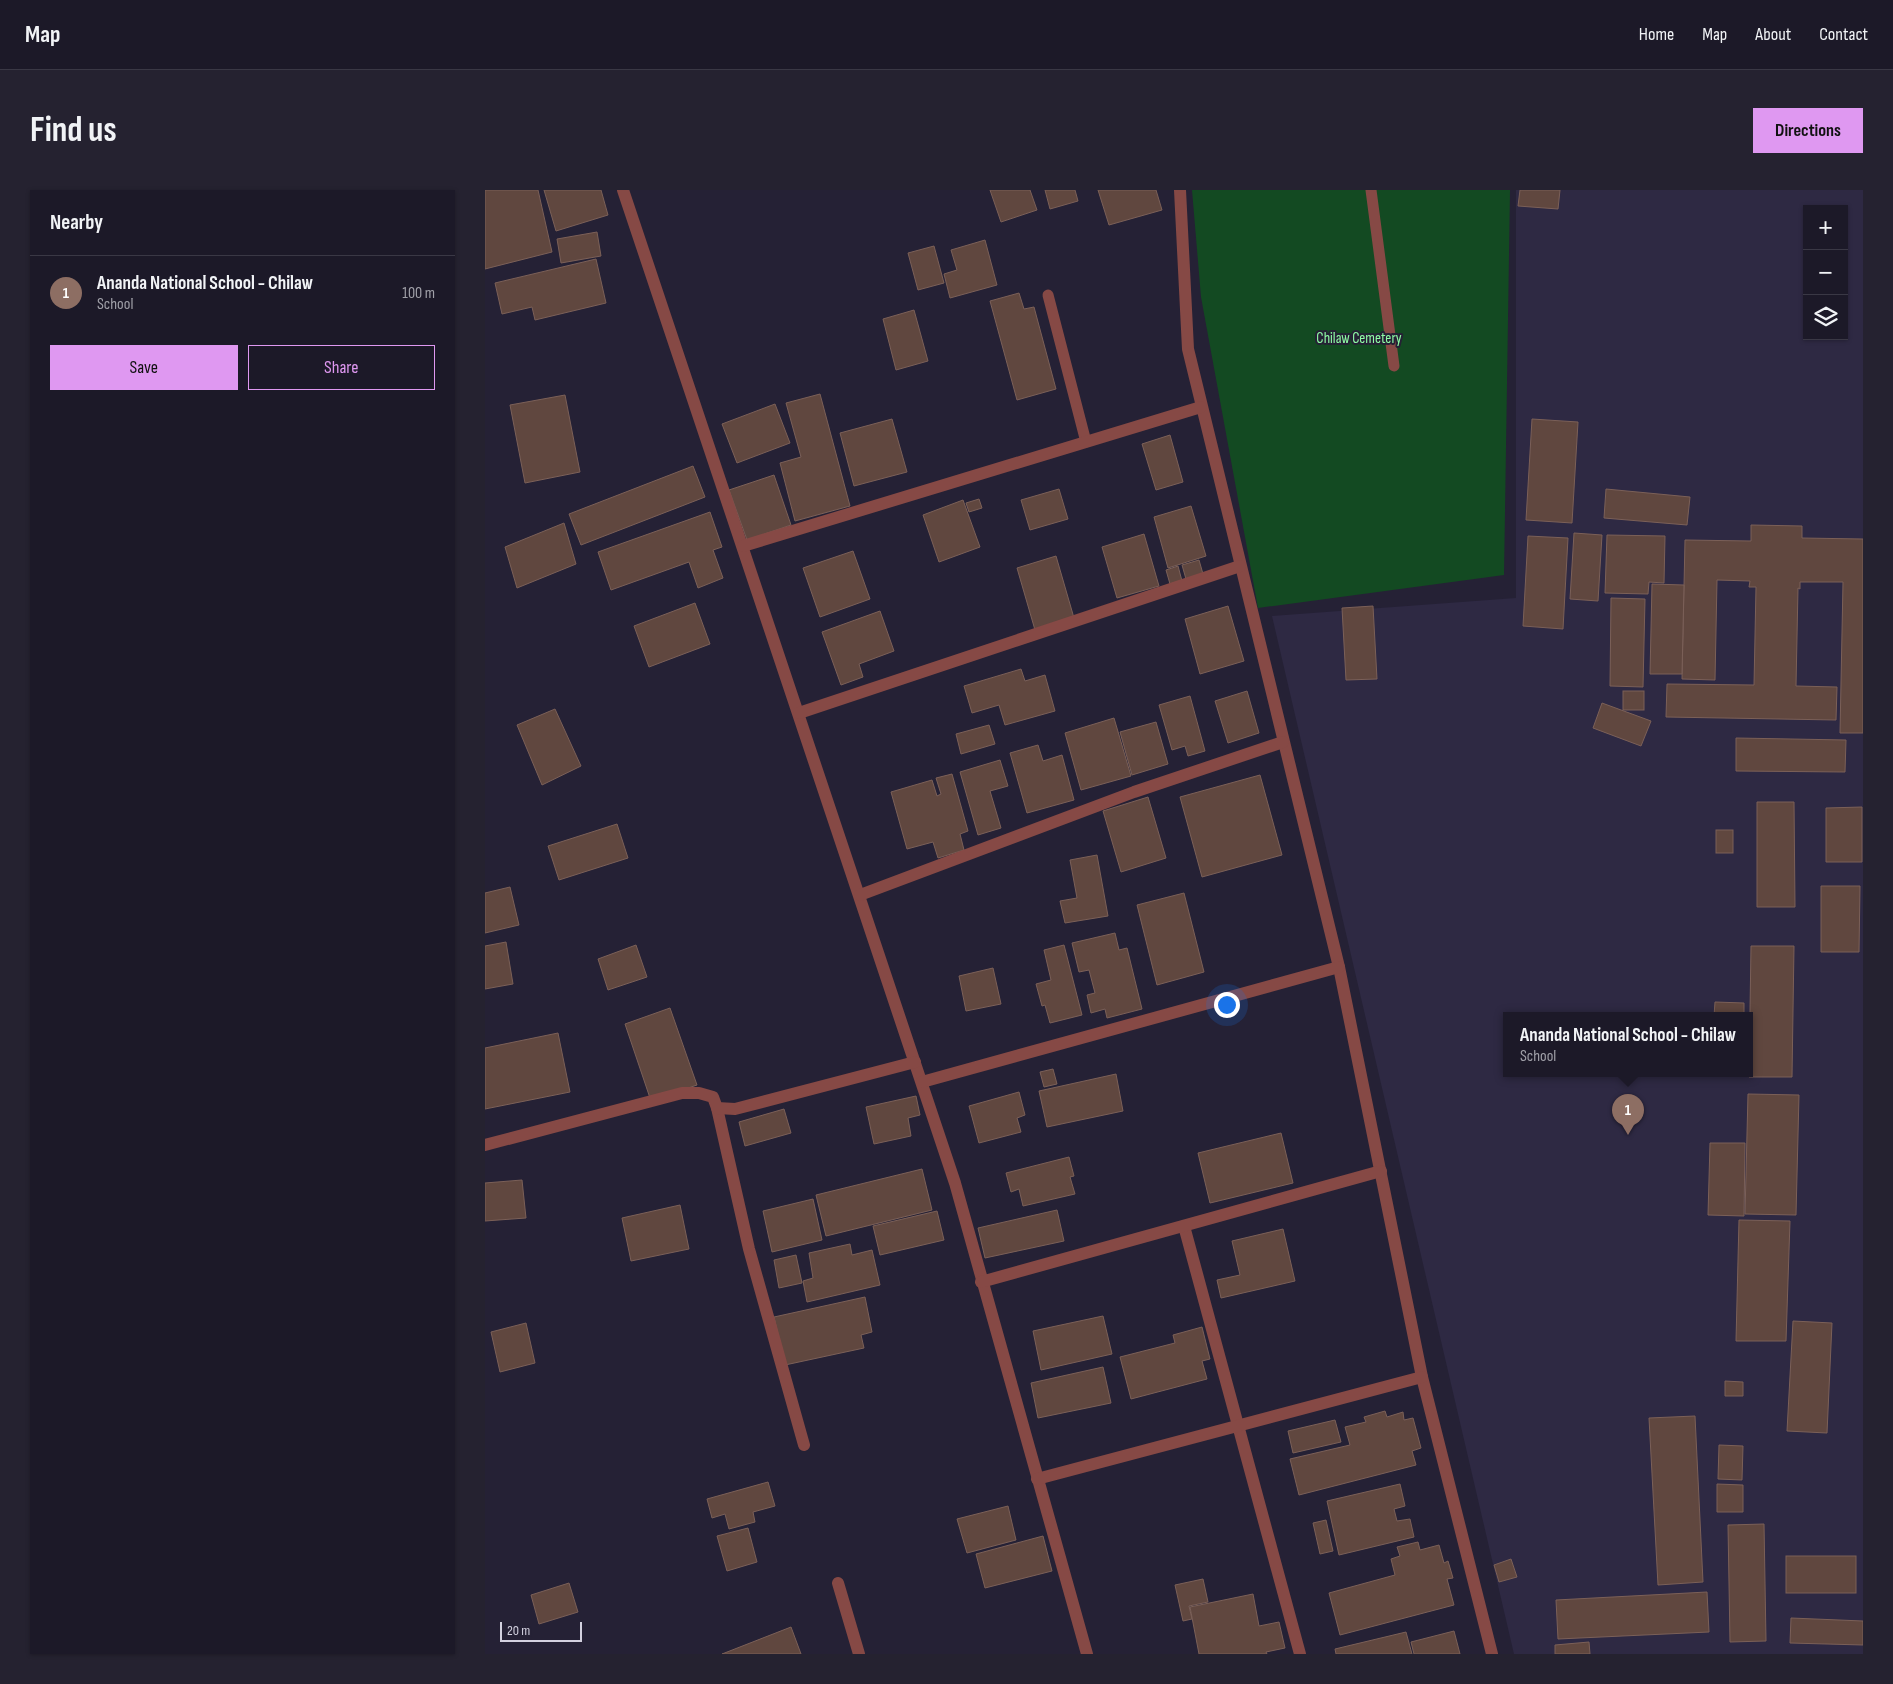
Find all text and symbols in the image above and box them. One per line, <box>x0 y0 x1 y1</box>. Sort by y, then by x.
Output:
text: Map <box>25 20 60 49</box>
text: Home <box>1639 24 1674 45</box>
text: Map <box>1702 24 1727 45</box>
text: About <box>1755 24 1791 45</box>
text: Contact <box>1819 24 1868 45</box>
button: Directions <box>1753 108 1863 153</box>
text: Find us <box>30 109 117 152</box>
map controls <box>1803 205 1848 340</box>
button: + <box>1803 205 1848 250</box>
text: Nearby <box>50 210 103 235</box>
button: − <box>1803 250 1848 295</box>
text: Ananda National School - Chilaw <box>97 272 313 295</box>
text: 1 <box>63 284 69 303</box>
text: 100 m <box>402 284 435 303</box>
text: School <box>97 295 133 314</box>
button: layers <box>1803 295 1848 340</box>
park label: Chilaw Cemetery <box>1316 329 1402 348</box>
button: Save <box>50 345 238 390</box>
button: Share <box>248 345 435 390</box>
your location <box>1214 992 1240 1018</box>
popup <box>1503 1012 1753 1077</box>
text: Ananda National School - Chilaw <box>1520 1024 1736 1047</box>
text: School <box>1520 1047 1556 1066</box>
pin: 1 <box>1612 1094 1644 1135</box>
scale bar <box>500 1619 583 1642</box>
text: 20 m <box>507 1622 530 1639</box>

